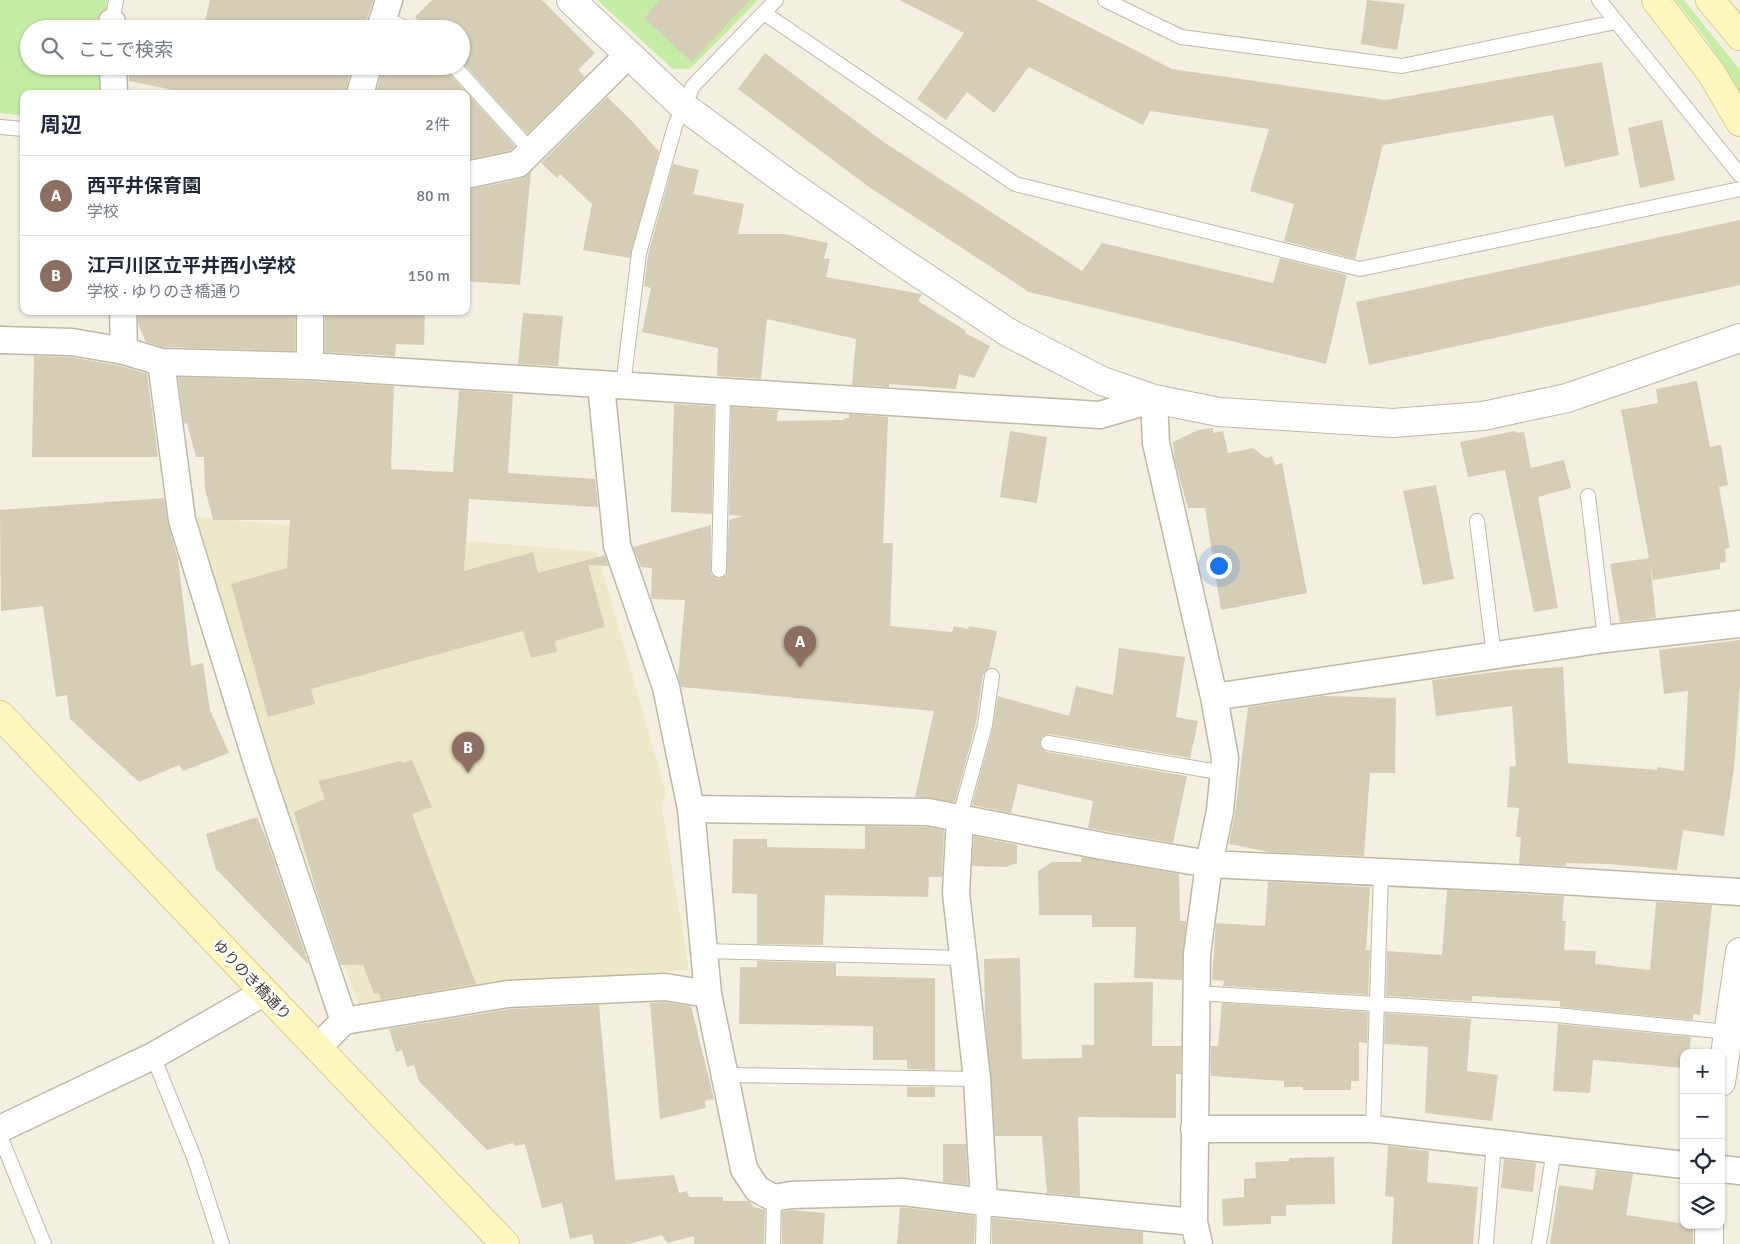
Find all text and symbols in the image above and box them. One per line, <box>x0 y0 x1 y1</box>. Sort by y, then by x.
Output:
search box <box>20 20 470 75</box>
icon: search <box>38 34 66 62</box>
text: ここで検索 <box>78 38 173 62</box>
text: 周辺 <box>40 112 82 138</box>
text: 2件 <box>425 115 450 135</box>
text: 西平井保育園 <box>87 174 201 198</box>
text: A <box>51 186 61 206</box>
text: 80 m <box>416 186 450 206</box>
text: 学校 <box>87 202 119 222</box>
text: 江戸川区立平井西小学校 <box>87 254 296 278</box>
text: B <box>51 266 61 286</box>
text: 150 m <box>408 266 450 286</box>
text: 学校 · ゆりのき橋通り <box>87 282 242 302</box>
your location <box>1206 553 1232 579</box>
pin: A <box>784 626 816 667</box>
pin: B <box>452 732 484 773</box>
street label: ゆりのき橋通り <box>209 936 295 1024</box>
map controls <box>1680 1049 1725 1229</box>
button: + <box>1680 1049 1725 1094</box>
button: − <box>1680 1094 1725 1139</box>
button: locate <box>1680 1139 1725 1184</box>
button: layers <box>1680 1184 1725 1229</box>

